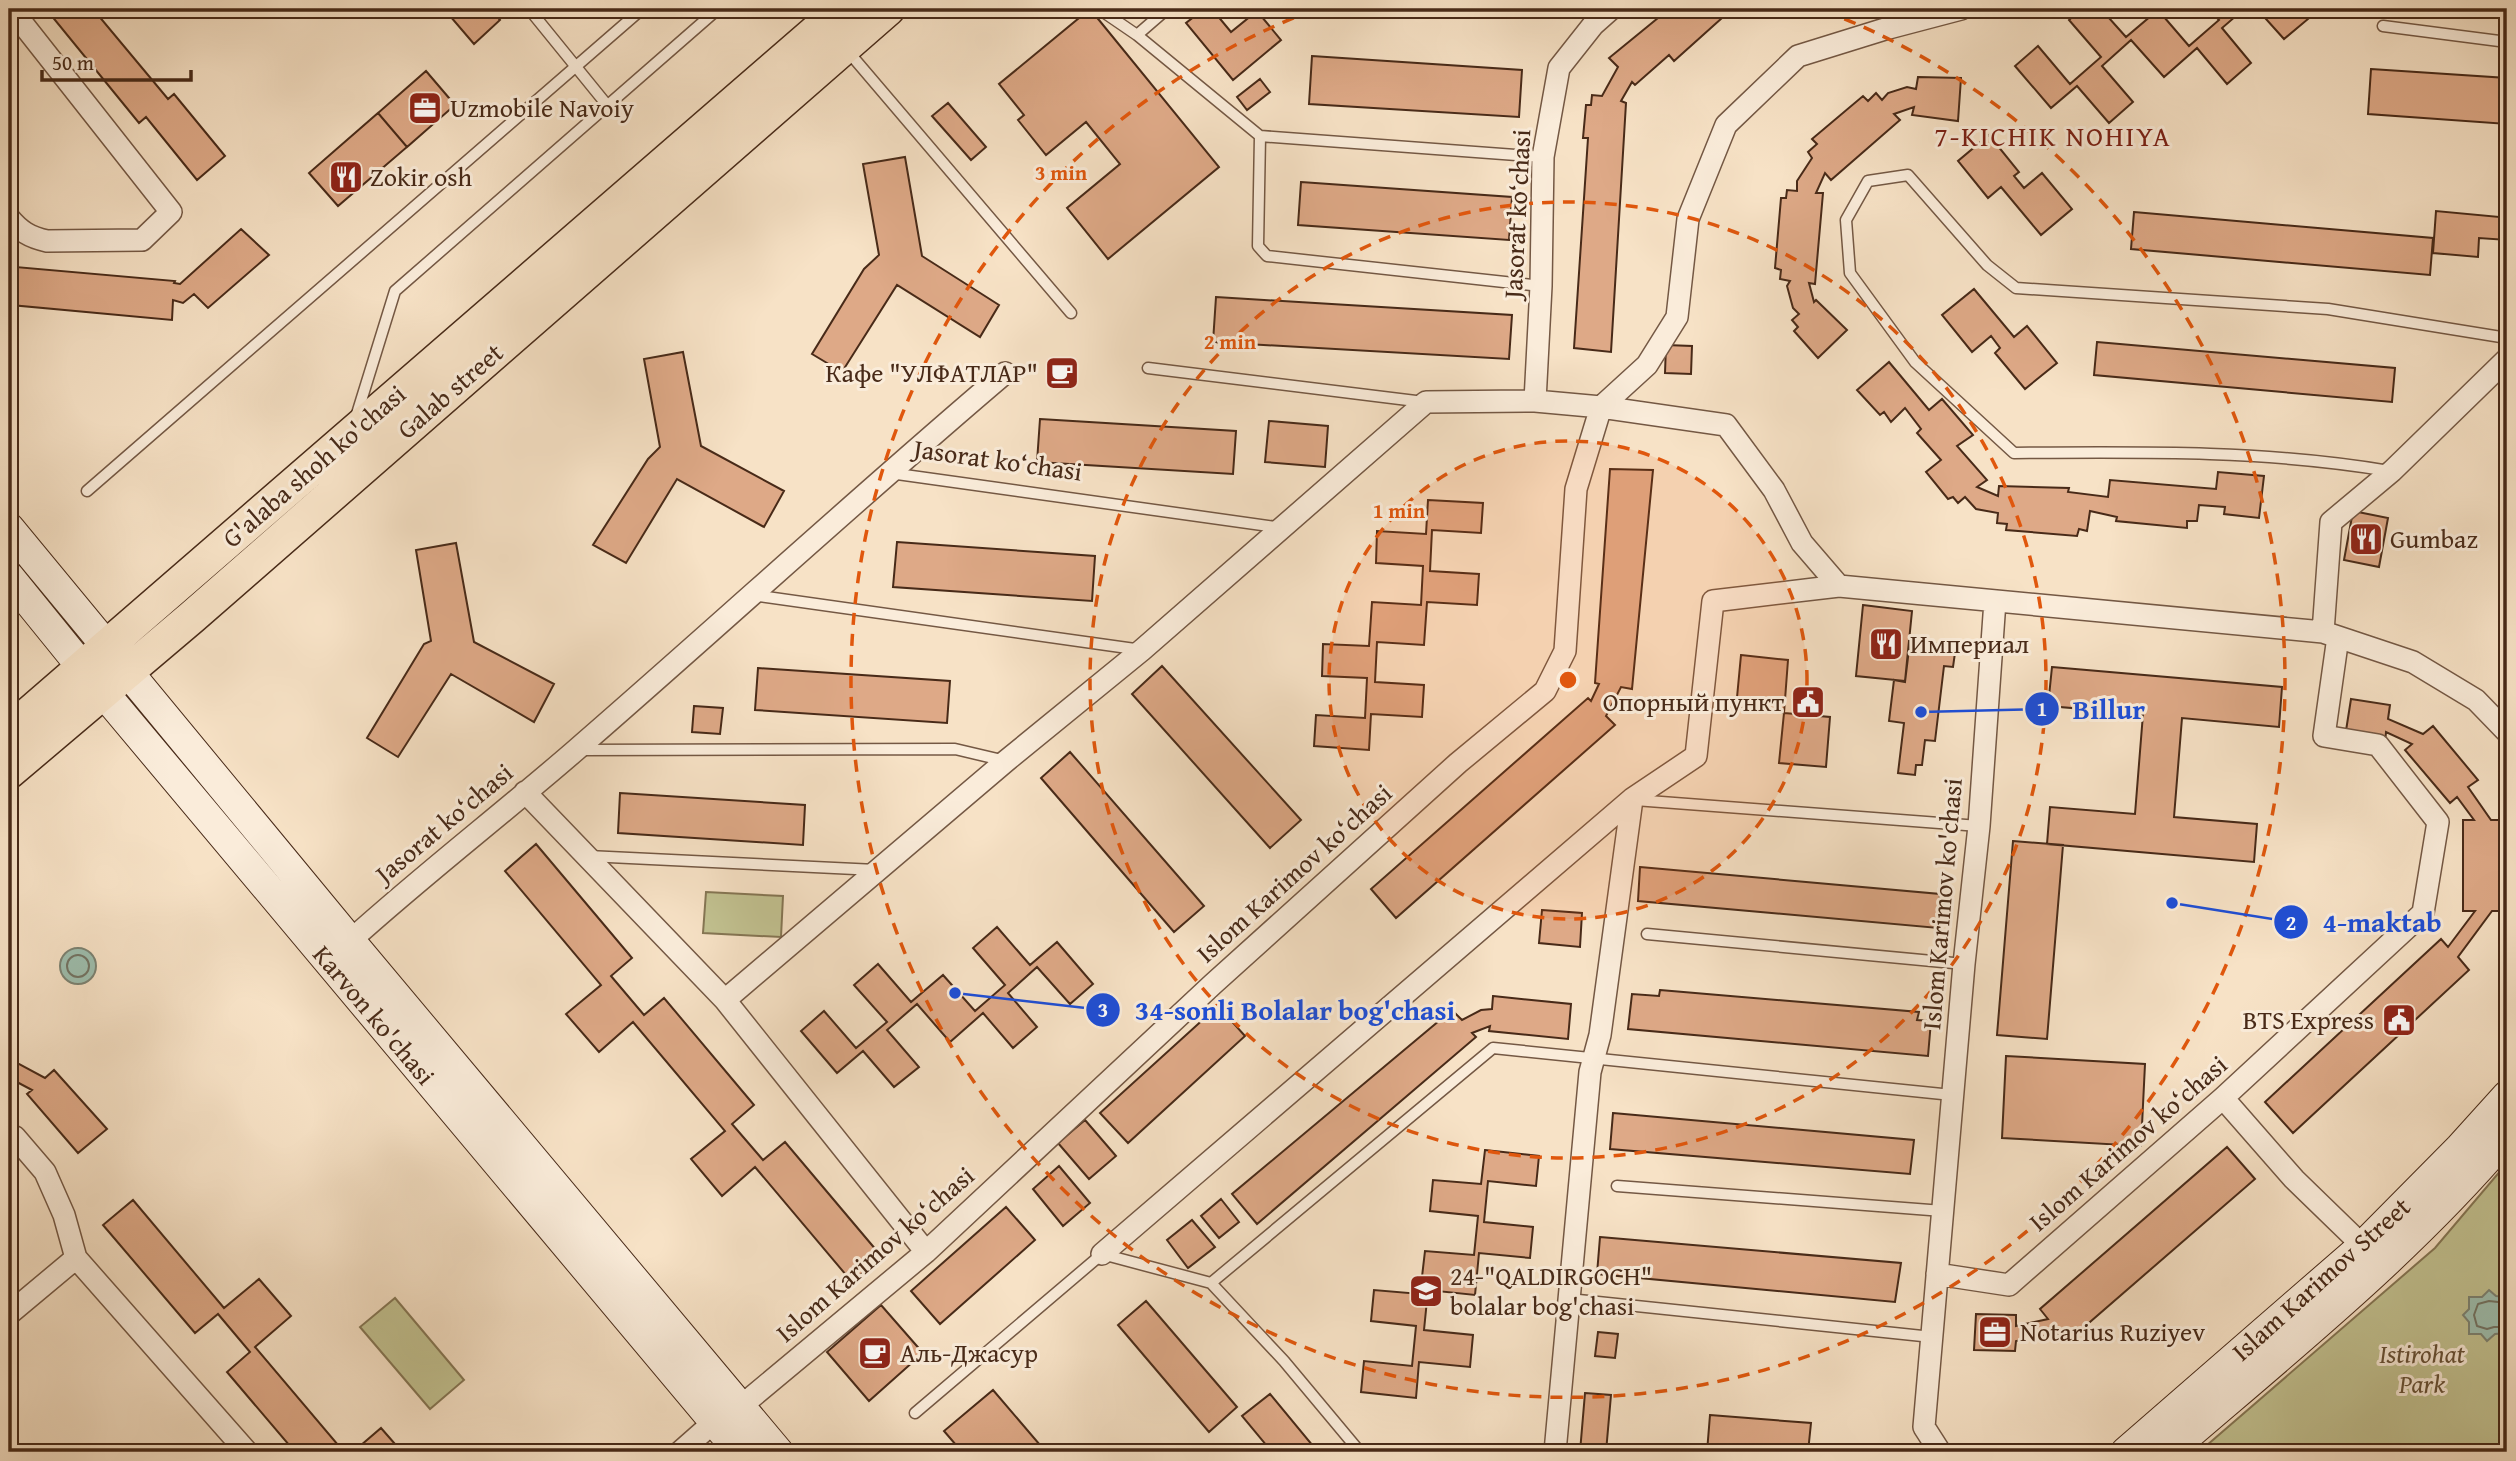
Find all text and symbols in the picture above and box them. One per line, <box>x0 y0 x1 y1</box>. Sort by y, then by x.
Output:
scale bar <box>42 38 191 82</box>
text: 50 m <box>52 47 94 78</box>
place label: Uzmobile Navoiy <box>450 88 634 127</box>
office icon: Uzmobile Navoiy <box>406 89 444 127</box>
district label: 7-KICHIK NOHIYA <box>1934 115 2172 156</box>
street label: Jasorat ko‘chasi <box>1492 128 1540 303</box>
place label: Zokir osh <box>370 157 473 196</box>
text: 3 min <box>1035 157 1088 188</box>
restaurant icon: Zokir osh <box>327 158 365 196</box>
text: 2 min <box>1204 326 1257 357</box>
street label: Galab street <box>388 333 511 448</box>
place label: Кафе "УЛФАТЛАР" <box>826 353 1038 392</box>
cafe icon: Кафе "УЛФАТЛАР" <box>1043 354 1081 392</box>
street label: G'alaba shoh ko'chasi <box>213 375 414 556</box>
street label: Jasorat ko‘chasi <box>908 428 1085 491</box>
text: 1 min <box>1373 495 1426 526</box>
place label: Gumbaz <box>2390 519 2478 558</box>
restaurant icon: Gumbaz <box>2347 520 2385 558</box>
place label: Империал <box>1910 624 2029 663</box>
restaurant icon: Империал <box>1867 625 1905 663</box>
centre of rings <box>1556 668 1580 692</box>
place label: Опорный пункт <box>1603 682 1784 721</box>
public building icon: Опорный пункт <box>1789 683 1827 721</box>
callout: Billur <box>2024 685 2160 734</box>
text: Billur <box>2073 688 2145 729</box>
text: 1 <box>2037 693 2047 724</box>
street label: Jasorat ko‘chasi <box>364 753 521 894</box>
street label: Islom Karimov ko‘chasi <box>1187 774 1400 971</box>
street label: Islom Karimov ko'chasi <box>1911 776 1972 1031</box>
callout: 4-maktab <box>2274 898 2456 947</box>
text: 4-maktab <box>2322 901 2442 942</box>
text: 2 <box>2286 907 2296 938</box>
street label: Karvon ko'chasi <box>304 936 445 1093</box>
callout: 34-sonli Bolalar bog'chasi <box>1086 985 1469 1034</box>
text: 34-sonli Bolalar bog'chasi <box>1135 989 1455 1030</box>
text: 3 <box>1098 994 1108 1025</box>
place label: BTS Express <box>2243 1000 2374 1039</box>
public building icon: BTS Express <box>2380 1001 2418 1039</box>
street label: Islom Karimov ko‘chasi <box>2020 1045 2236 1240</box>
street label: Islom Karimov ko‘chasi <box>767 1156 983 1351</box>
street label: Islam Karimov Street <box>2223 1188 2419 1370</box>
place label: 24-"QALDIRGOCH" bolalar bog'chasi <box>1450 1256 1652 1325</box>
school or university icon: 24-"QALDIRGOCH" bolalar bog'chasi <box>1407 1272 1445 1310</box>
place label: Notarius Ruziyev <box>2020 1312 2205 1351</box>
office icon: Notarius Ruziyev <box>1976 1313 2014 1351</box>
place label: Аль-Джасур <box>900 1333 1038 1372</box>
cafe icon: Аль-Джасур <box>856 1334 894 1372</box>
park label: Istirohat Park <box>2379 1334 2466 1403</box>

